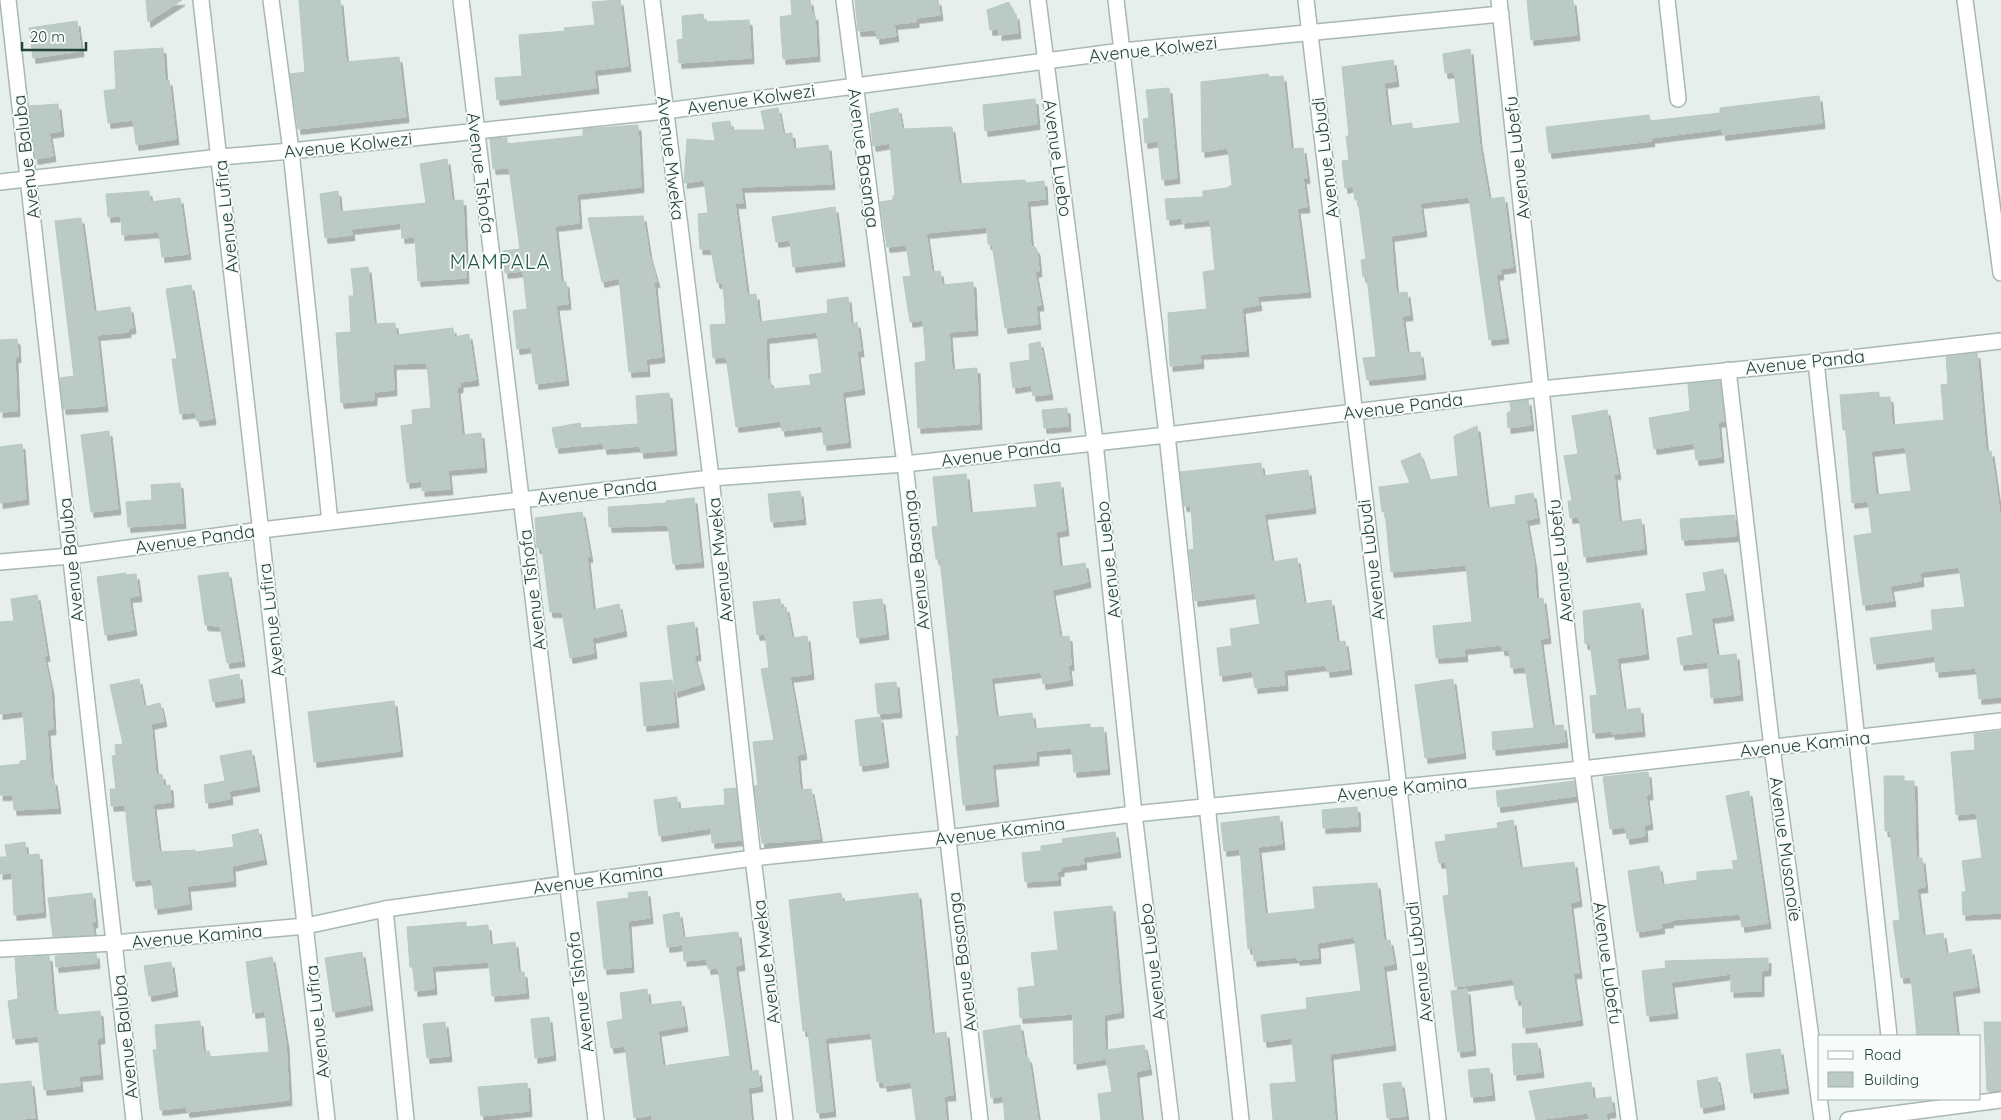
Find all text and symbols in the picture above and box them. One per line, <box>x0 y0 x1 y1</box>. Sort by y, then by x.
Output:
scale bar <box>22 20 86 52</box>
text: 20 m <box>30 27 65 46</box>
street label: Avenue Kolwezi <box>1088 31 1218 67</box>
street label: Avenue Kolwezi <box>685 79 817 119</box>
street label: Avenue Basanga <box>843 87 885 229</box>
street label: Avenue Baluba <box>7 93 45 221</box>
street label: Avenue Mweka <box>652 94 690 222</box>
street label: Avenue Lubefu <box>1499 95 1535 221</box>
street label: Avenue Lubudi <box>1306 96 1344 220</box>
street label: Avenue Luebo <box>1038 98 1078 218</box>
street label: Avenue Tshofa <box>462 111 500 235</box>
street label: Avenue Kolwezi <box>283 127 413 163</box>
street label: Avenue Lufira <box>209 159 243 275</box>
district label: MAMPALA <box>450 249 550 274</box>
street label: Avenue Panda <box>1744 344 1866 380</box>
street label: Avenue Panda <box>1342 387 1464 425</box>
street label: Avenue Panda <box>940 434 1062 472</box>
street label: Avenue Panda <box>536 472 658 510</box>
street label: Avenue Basanga <box>897 489 935 631</box>
street label: Avenue Mweka <box>702 496 738 624</box>
street label: Avenue Baluba <box>53 497 89 623</box>
street label: Avenue Lubudi <box>1352 498 1390 622</box>
street label: Avenue Lubefu <box>1542 498 1578 624</box>
street label: Avenue Luebo <box>1090 500 1126 620</box>
street label: Avenue Panda <box>134 519 256 559</box>
street label: Avenue Tshofa <box>513 528 551 652</box>
street label: Avenue Lufira <box>253 562 289 678</box>
street label: Avenue Kamina <box>1739 726 1871 762</box>
street label: Avenue Kamina <box>1336 770 1468 806</box>
street label: Avenue Musonoïe <box>1764 775 1808 923</box>
street label: Avenue Kamina <box>934 812 1066 850</box>
street label: Avenue Kamina <box>531 858 665 900</box>
street label: Avenue Basanga <box>942 891 982 1033</box>
street label: Avenue Mweka <box>747 898 785 1026</box>
street label: Avenue Lubudi <box>1400 900 1438 1024</box>
street label: Avenue Lubefu <box>1588 900 1628 1026</box>
street label: Avenue Luebo <box>1133 902 1171 1022</box>
street label: Avenue Kamina <box>131 919 263 953</box>
street label: Avenue Tshofa <box>561 930 599 1054</box>
street label: Avenue Lufira <box>300 964 334 1080</box>
street label: Avenue Baluba <box>107 974 143 1100</box>
legend <box>1818 1035 1981 1100</box>
text: Road <box>1864 1045 1901 1064</box>
text: Building <box>1864 1070 1919 1089</box>

